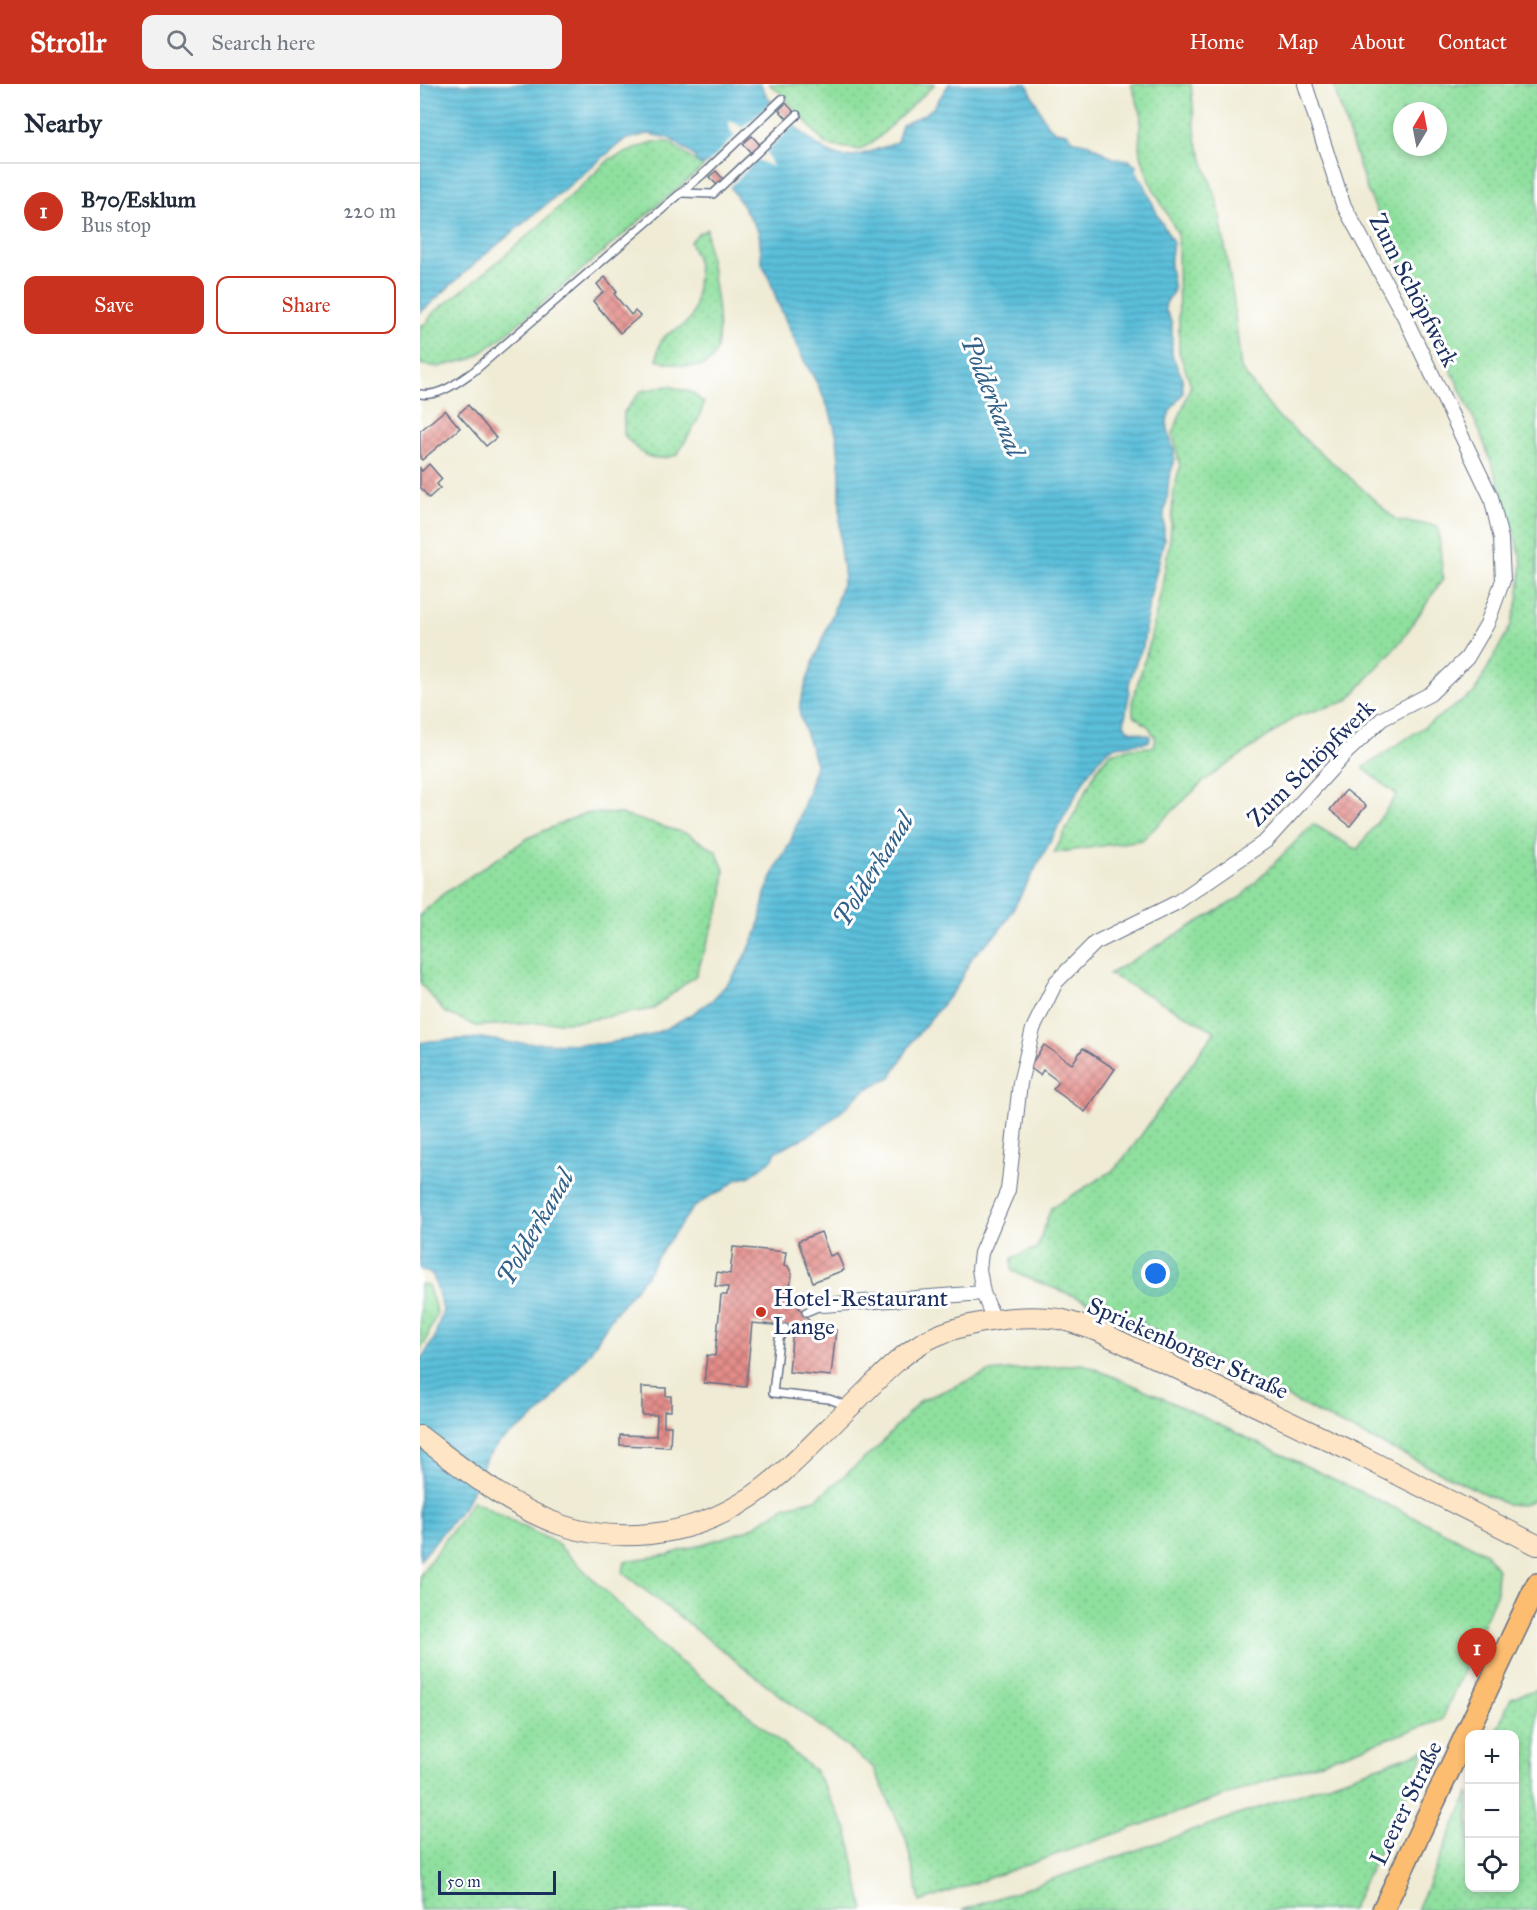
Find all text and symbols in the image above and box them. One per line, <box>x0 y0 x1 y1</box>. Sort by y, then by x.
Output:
search box <box>142 15 562 69</box>
text: Strollr <box>30 25 106 60</box>
icon: search <box>163 26 196 59</box>
text: Search here <box>211 29 315 56</box>
text: Home <box>1189 29 1244 55</box>
text: Map <box>1277 29 1318 55</box>
text: About <box>1351 29 1405 55</box>
text: Contact <box>1438 29 1507 55</box>
north arrow <box>1393 102 1447 156</box>
text: Nearby <box>24 107 102 139</box>
text: B70/Esklum <box>81 186 196 213</box>
text: 1 <box>40 199 47 223</box>
text: 220 m <box>344 199 396 223</box>
street label: Zum Schöpfwerk <box>1362 208 1466 372</box>
text: Bus stop <box>81 213 151 237</box>
button: Save <box>24 276 204 334</box>
button: Share <box>216 276 396 334</box>
water label: Polderkanal <box>954 331 1033 463</box>
street label: Zum Schöpfwerk <box>1241 692 1382 833</box>
water label: Polderkanal <box>826 805 921 932</box>
water label: Polderkanal <box>489 1162 582 1290</box>
your location <box>1141 1259 1170 1288</box>
place label: Hotel-Restaurant Lange <box>773 1283 949 1341</box>
street label: Spriekenborger Straße <box>1083 1290 1293 1406</box>
marker: Hotel-Restaurant Lange <box>754 1305 768 1319</box>
pin: 1 <box>1458 1628 1496 1678</box>
map controls <box>1465 1730 1519 1892</box>
button: + <box>1465 1730 1519 1784</box>
street label: Leerer Straße <box>1363 1736 1449 1870</box>
button: − <box>1465 1784 1519 1838</box>
button: locate <box>1465 1838 1519 1892</box>
scale bar <box>438 1868 556 1896</box>
text: 50 m <box>447 1872 481 1891</box>

